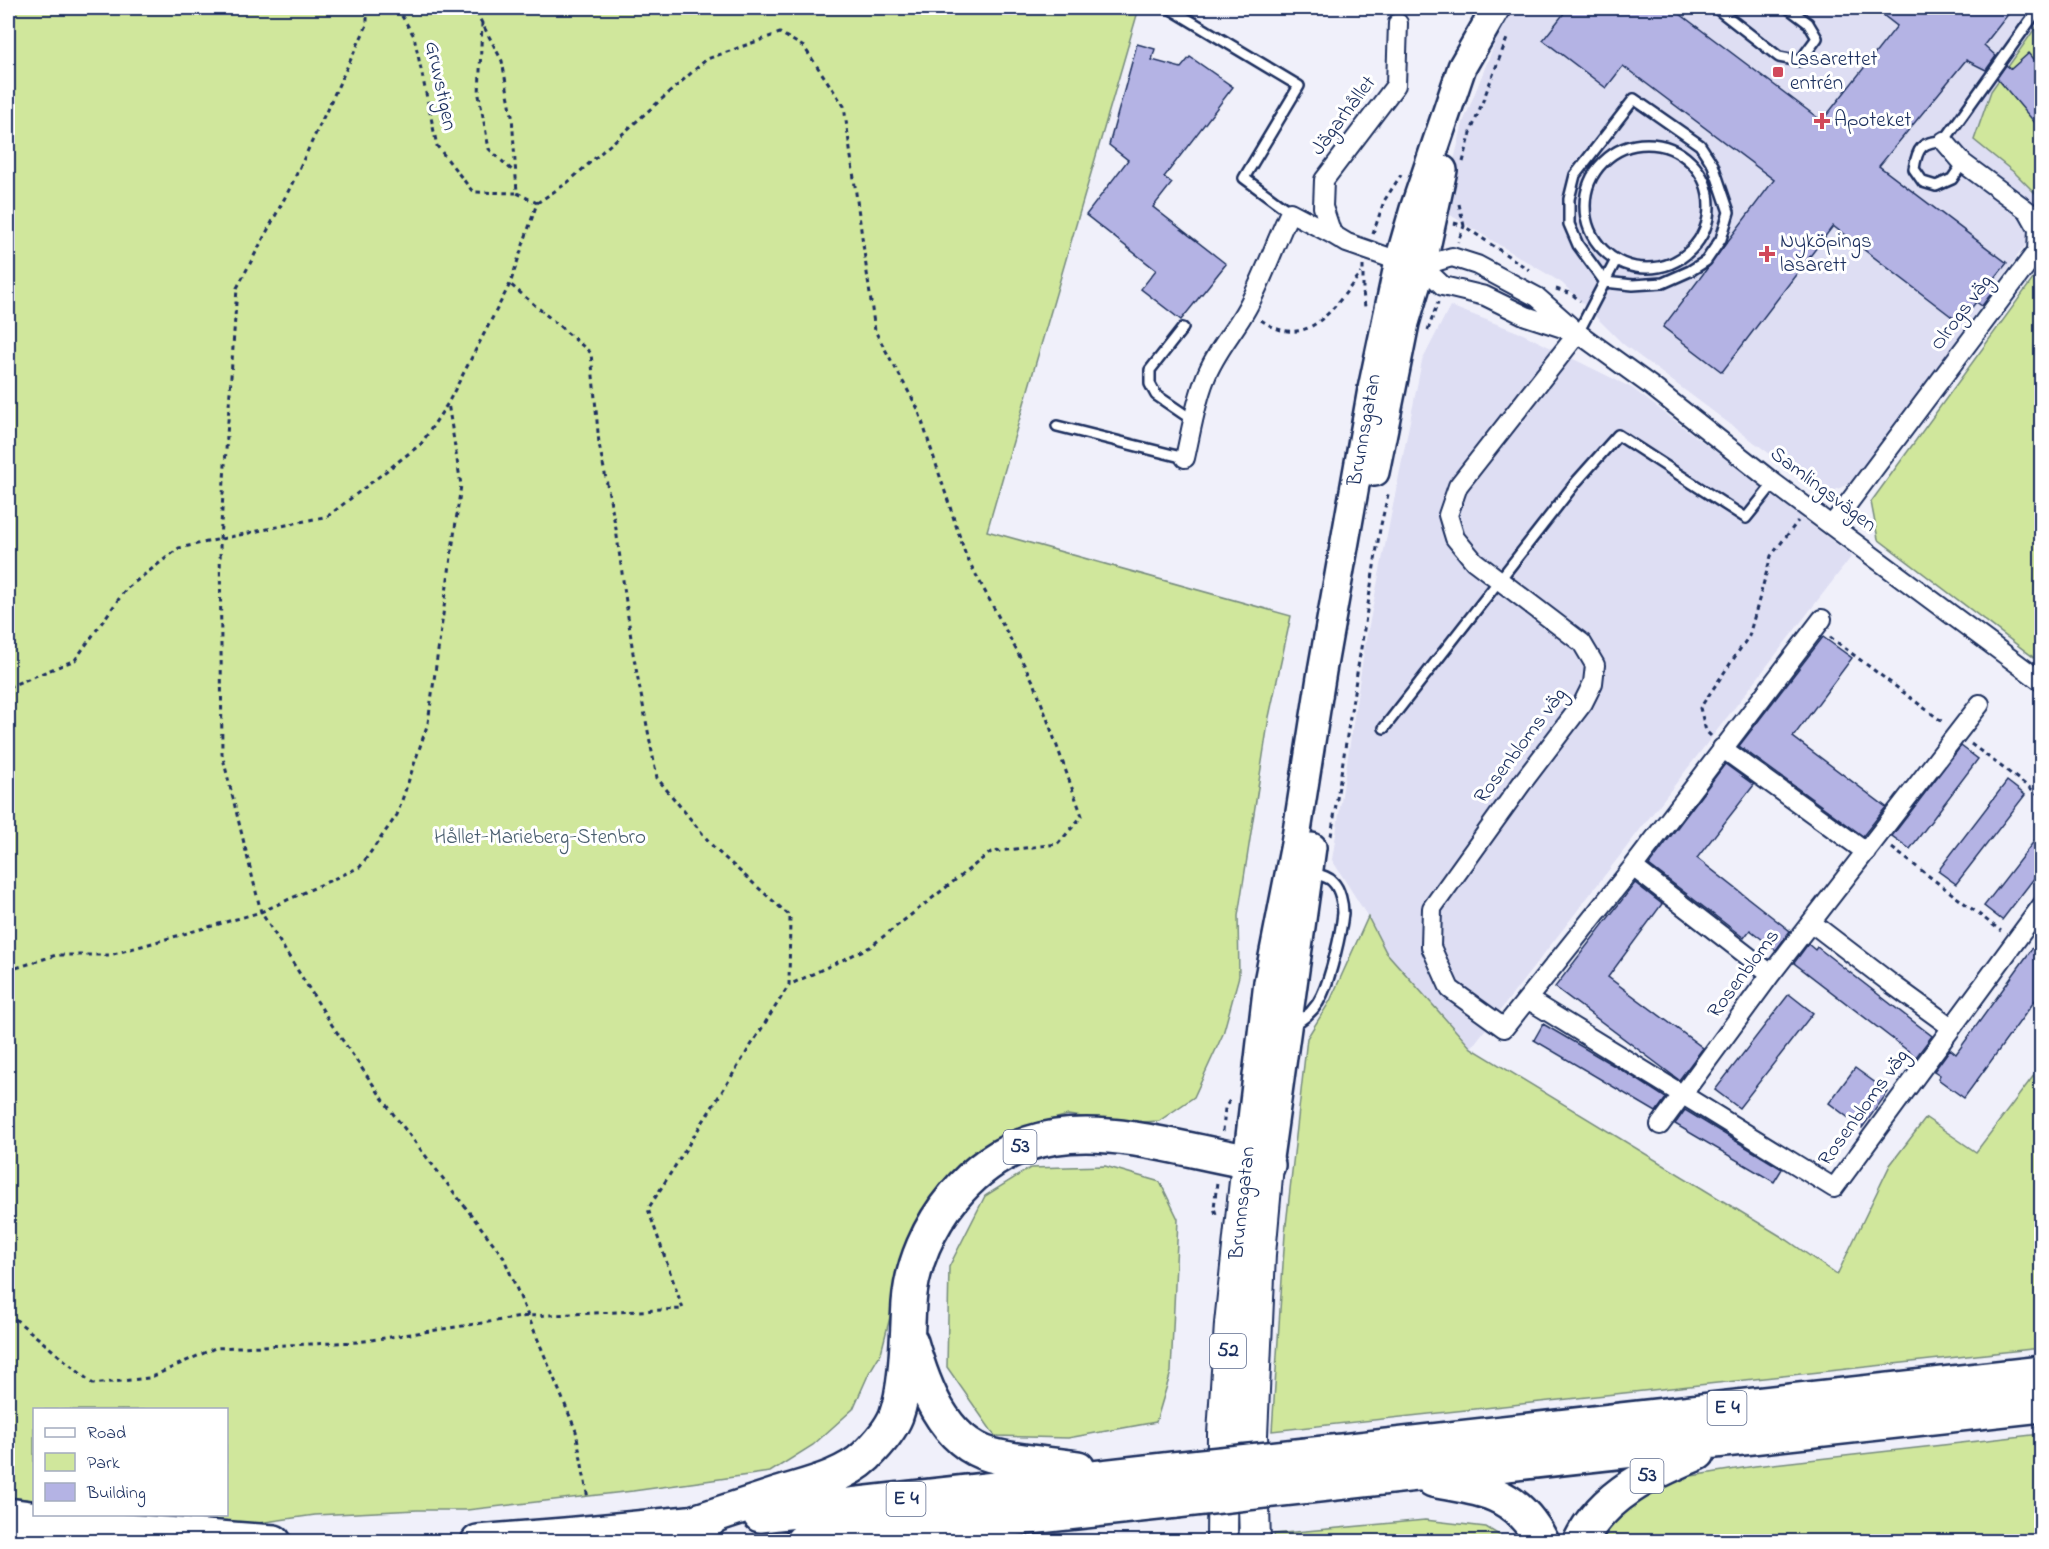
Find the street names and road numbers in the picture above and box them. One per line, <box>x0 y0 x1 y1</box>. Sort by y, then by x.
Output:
street label: Gruvstigen <box>414 39 464 134</box>
street label: Jägarhållet <box>1304 70 1386 163</box>
street label: Olrogs väg <box>1923 269 2002 359</box>
street label: Brunnsgatan <box>1340 371 1392 490</box>
street label: Samlingsvägen <box>1762 440 1883 542</box>
street label: Rosenbloms väg <box>1467 682 1576 811</box>
street label: Rosenbloms <box>1700 923 1788 1025</box>
street label: Rosenbloms väg <box>1811 1043 1918 1174</box>
road number: 53 <box>1004 1130 1036 1164</box>
street label: Brunnsgatan <box>1222 1145 1266 1262</box>
road number: 52 <box>1210 1334 1246 1368</box>
road number: E 4 <box>1708 1391 1746 1425</box>
road number: 53 <box>1630 1459 1664 1493</box>
road number: E 4 <box>886 1482 926 1516</box>

